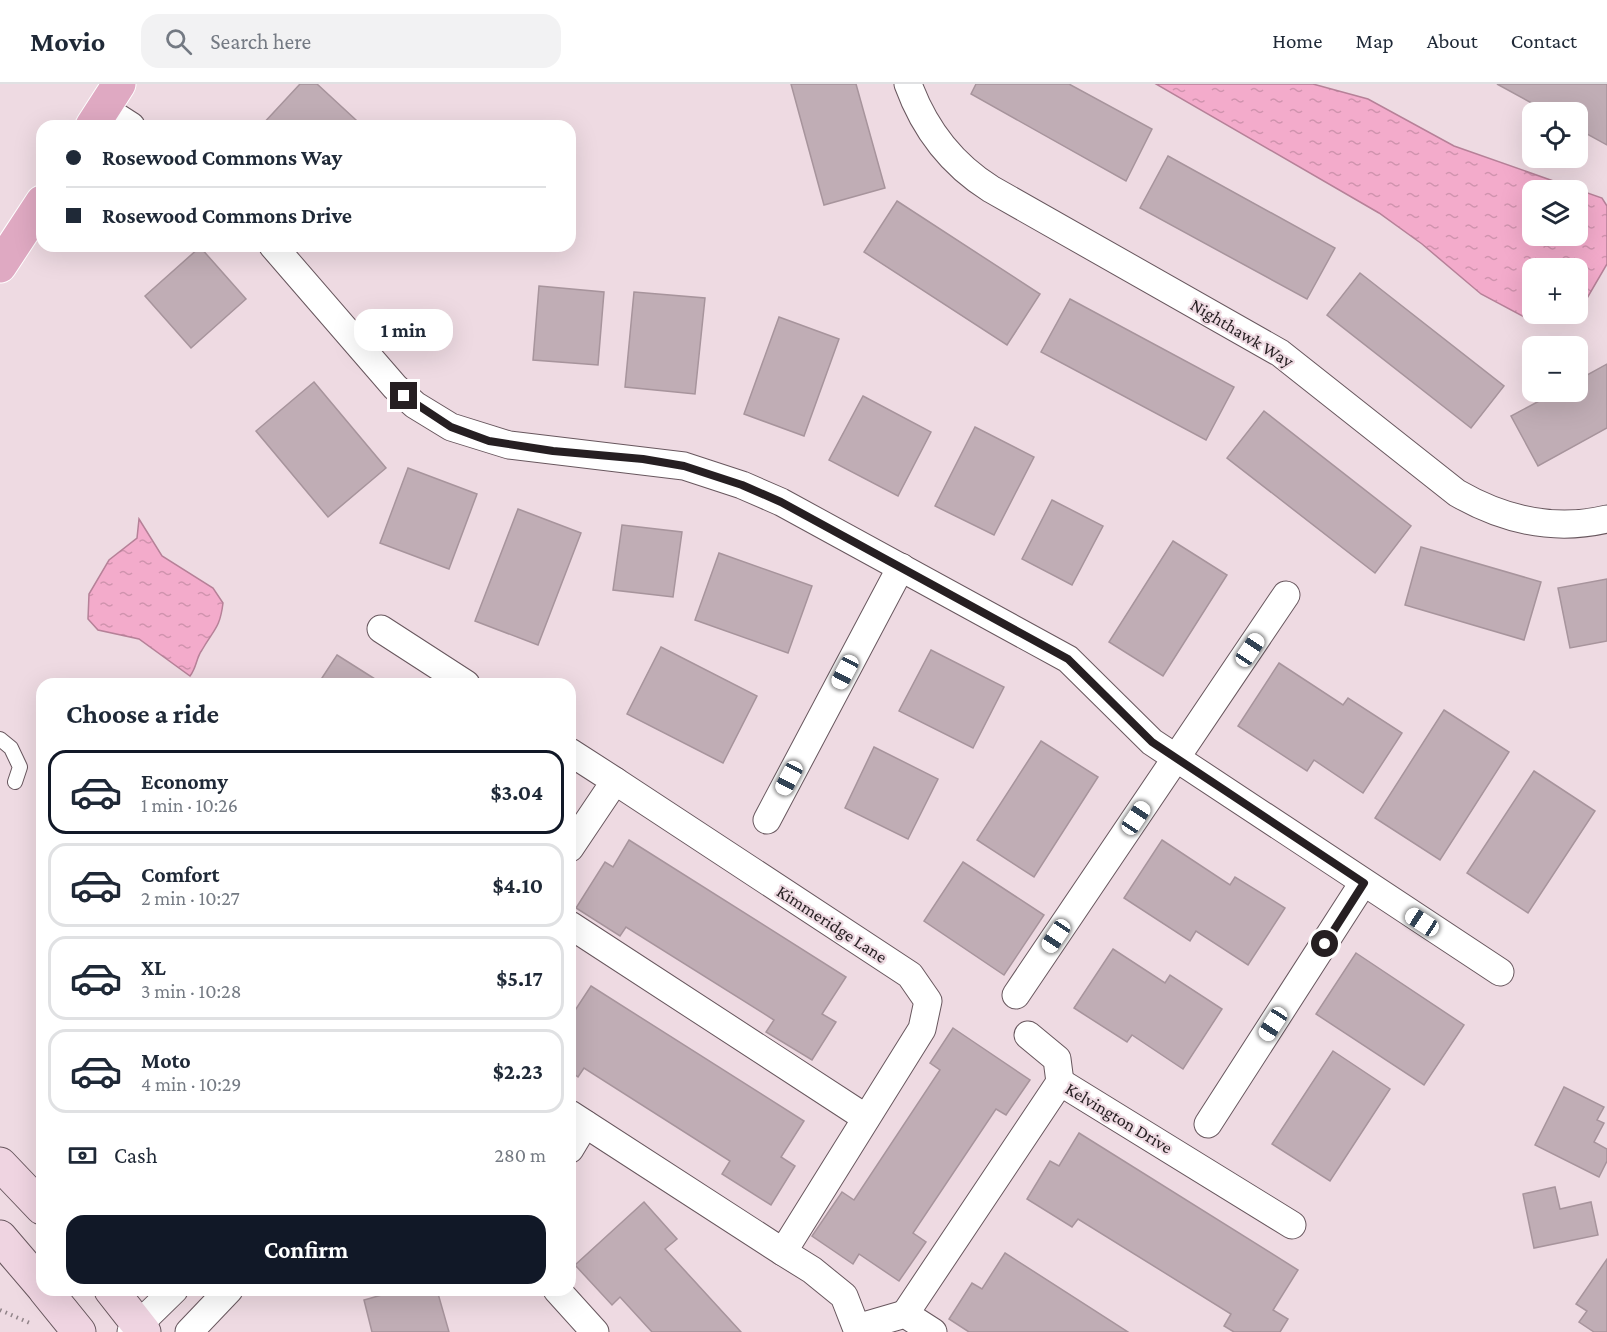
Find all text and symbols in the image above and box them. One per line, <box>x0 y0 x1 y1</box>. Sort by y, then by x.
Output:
search box <box>141 14 561 68</box>
icon: search <box>162 25 195 58</box>
text: Movio <box>30 26 105 57</box>
text: Search here <box>210 29 311 54</box>
text: Home <box>1272 29 1322 53</box>
text: Map <box>1355 29 1394 53</box>
text: About <box>1427 29 1478 53</box>
text: Contact <box>1511 29 1577 53</box>
map controls <box>1522 102 1588 402</box>
button: locate <box>1522 102 1588 168</box>
text: Rosewood Commons Way <box>102 145 342 170</box>
button: layers <box>1522 180 1588 246</box>
text: Rosewood Commons Drive <box>102 203 352 228</box>
button: + <box>1522 258 1588 324</box>
street label: Nighthawk Way <box>1187 294 1298 372</box>
callout: 1 min <box>354 309 454 351</box>
text: 1 min <box>381 319 426 341</box>
button: − <box>1522 336 1588 402</box>
route end <box>390 382 417 409</box>
car <box>1232 630 1268 670</box>
car <box>829 652 861 692</box>
text: Choose a ride <box>66 699 219 729</box>
car <box>773 758 805 798</box>
icon: car <box>69 765 123 819</box>
text: Economy <box>141 769 228 794</box>
text: $3.04 <box>491 780 543 805</box>
text: 1 min · 10:26 <box>141 794 238 816</box>
car <box>1118 798 1154 838</box>
icon: car <box>69 858 123 912</box>
text: Comfort <box>141 862 219 887</box>
text: $4.10 <box>492 873 543 898</box>
street label: Kimmeridge Lane <box>773 881 891 967</box>
text: 2 min · 10:27 <box>141 887 240 909</box>
car <box>1402 905 1442 939</box>
car <box>1038 916 1074 956</box>
route start <box>1311 930 1338 957</box>
icon: car <box>69 951 123 1005</box>
text: XL <box>141 955 166 980</box>
text: $5.17 <box>496 966 543 991</box>
text: 3 min · 10:28 <box>141 980 241 1002</box>
car <box>1256 1004 1290 1044</box>
icon: car <box>69 1044 123 1098</box>
text: Moto <box>141 1048 191 1073</box>
text: $2.23 <box>493 1059 543 1084</box>
text: 4 min · 10:29 <box>141 1073 242 1095</box>
street label: Kelvington Drive <box>1062 1078 1176 1158</box>
icon: cash <box>66 1139 99 1172</box>
text: Cash <box>114 1143 158 1168</box>
text: 280 m <box>495 1144 546 1166</box>
button: Confirm <box>66 1215 546 1284</box>

